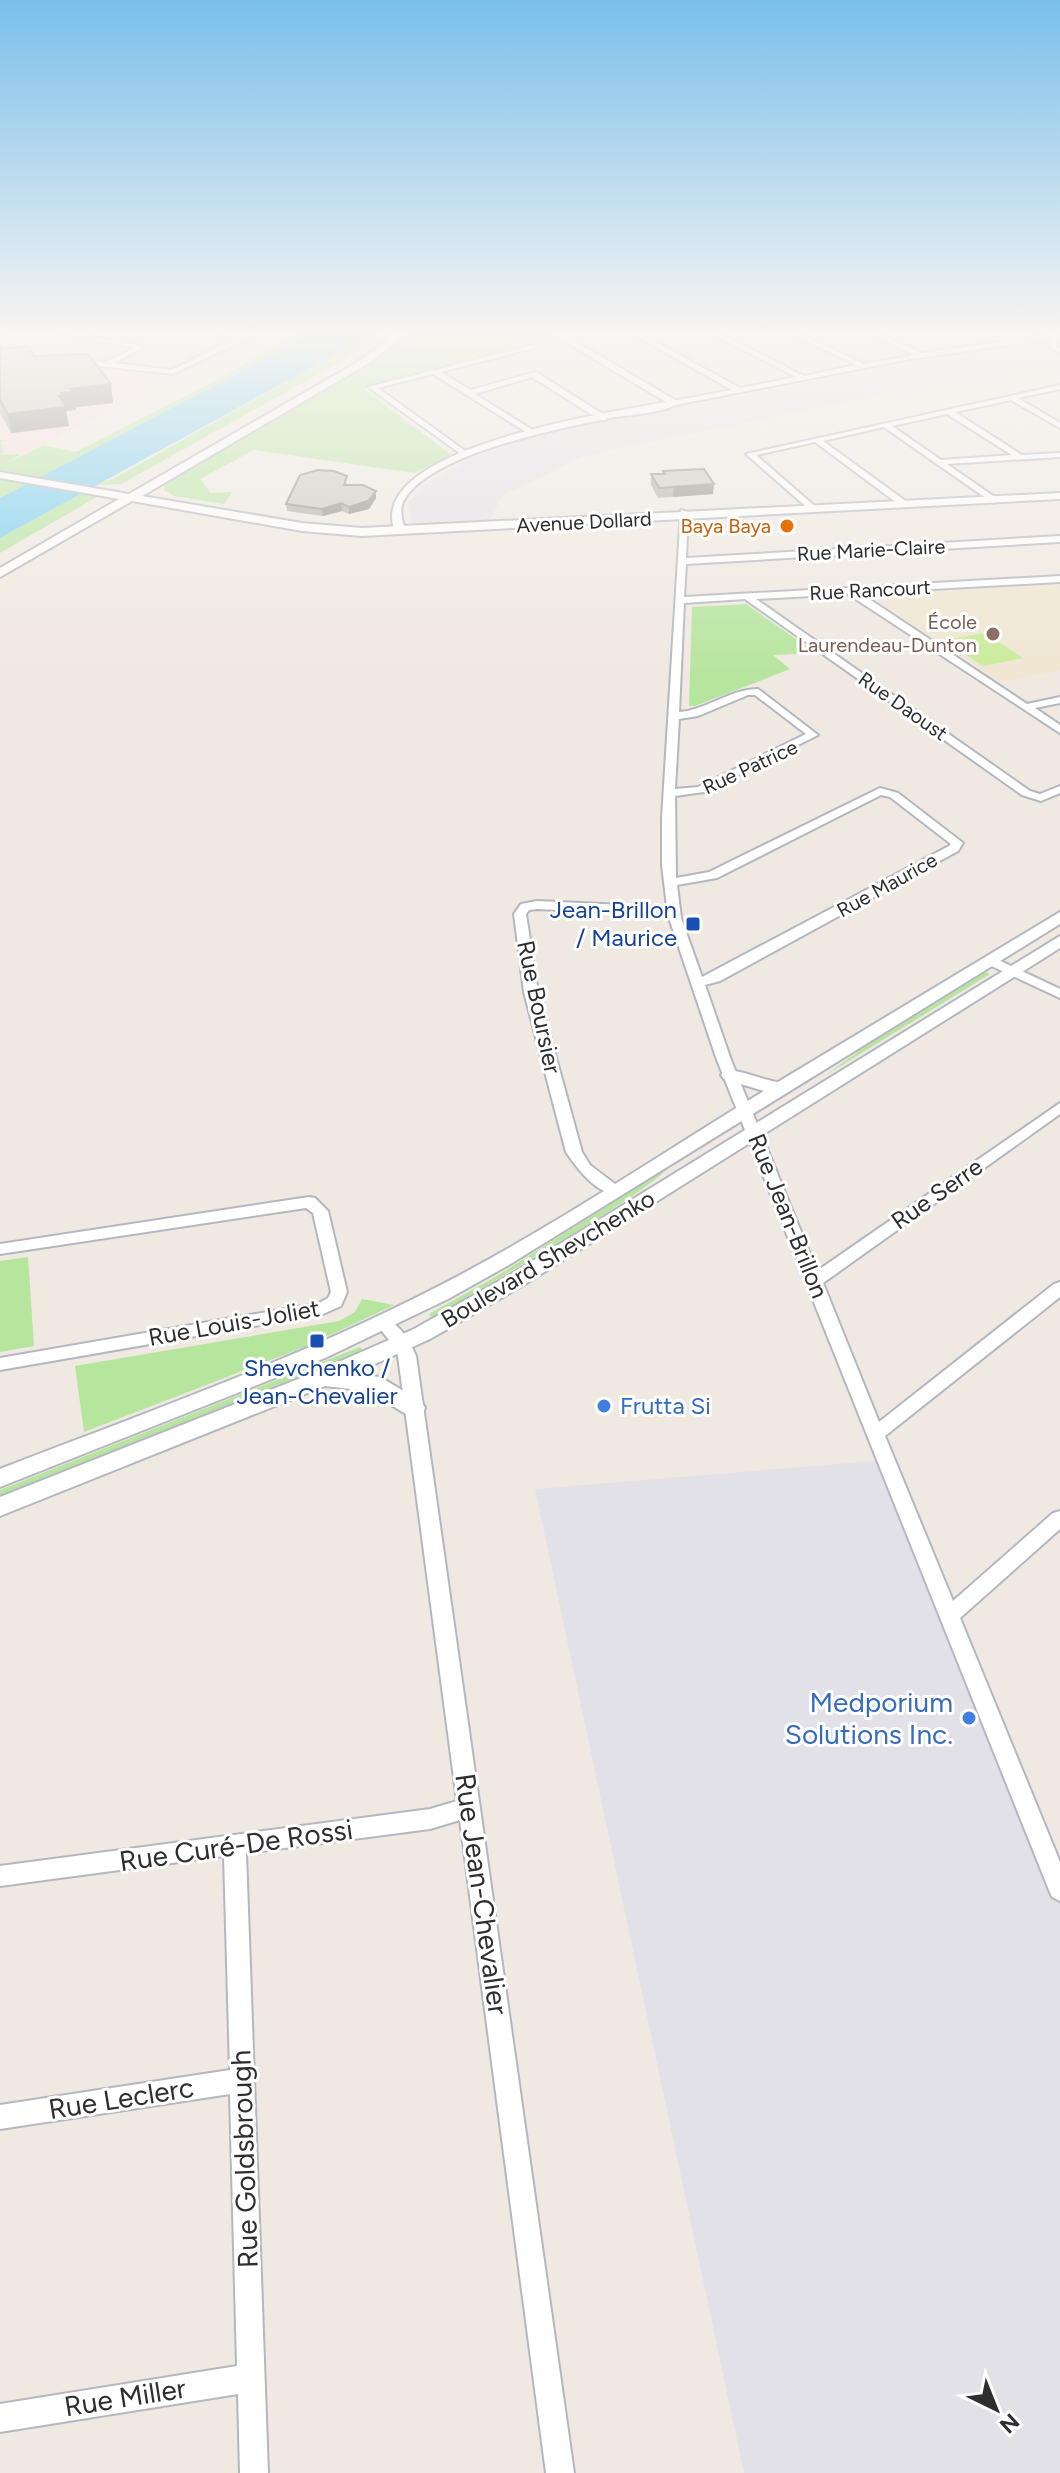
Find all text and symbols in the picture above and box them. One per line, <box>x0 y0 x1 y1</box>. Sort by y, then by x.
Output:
street label: Avenue Dollard <box>516 506 652 538</box>
place label: Baya Baya <box>681 514 771 538</box>
marker: Baya Baya <box>778 517 796 535</box>
street label: Rue Marie-Claire <box>796 534 946 566</box>
street label: Rue Rancourt <box>809 575 931 605</box>
place label: École Laurendeau-Dunton <box>798 610 977 657</box>
marker: École Laurendeau-Dunton <box>984 625 1002 643</box>
street label: Rue Daoust <box>854 667 952 745</box>
street label: Rue Patrice <box>699 735 801 799</box>
street label: Rue Maurice <box>833 848 941 922</box>
place label: Jean-Brillon / Maurice <box>550 895 677 952</box>
marker: Jean-Brillon / Maurice <box>684 915 702 933</box>
street label: Rue Boursier <box>511 938 568 1076</box>
street label: Rue Jean-Brillon <box>742 1129 835 1302</box>
street label: Rue Serre <box>886 1152 988 1235</box>
street label: Boulevard Shevchenko <box>436 1183 660 1334</box>
street label: Rue Louis-Joliet <box>146 1293 322 1352</box>
marker: Shevchenko / Jean-Chevalier <box>308 1332 326 1350</box>
place label: Shevchenko / Jean-Chevalier <box>236 1353 398 1410</box>
place label: Frutta Si <box>620 1391 711 1420</box>
marker: Frutta Si <box>595 1397 613 1415</box>
place label: Medporium Solutions Inc. <box>785 1685 953 1751</box>
marker: Medporium Solutions Inc. <box>960 1709 978 1727</box>
street label: Rue Jean-Chevalier <box>448 1771 516 2017</box>
street label: Rue Curé-De Rossi <box>117 1812 355 1878</box>
street label: Rue Goldsbrough <box>223 2049 265 2269</box>
street label: Rue Leclerc <box>46 2070 196 2126</box>
north arrow <box>956 2369 1036 2449</box>
street label: Rue Miller <box>62 2371 189 2423</box>
text: N <box>994 2408 1025 2439</box>

